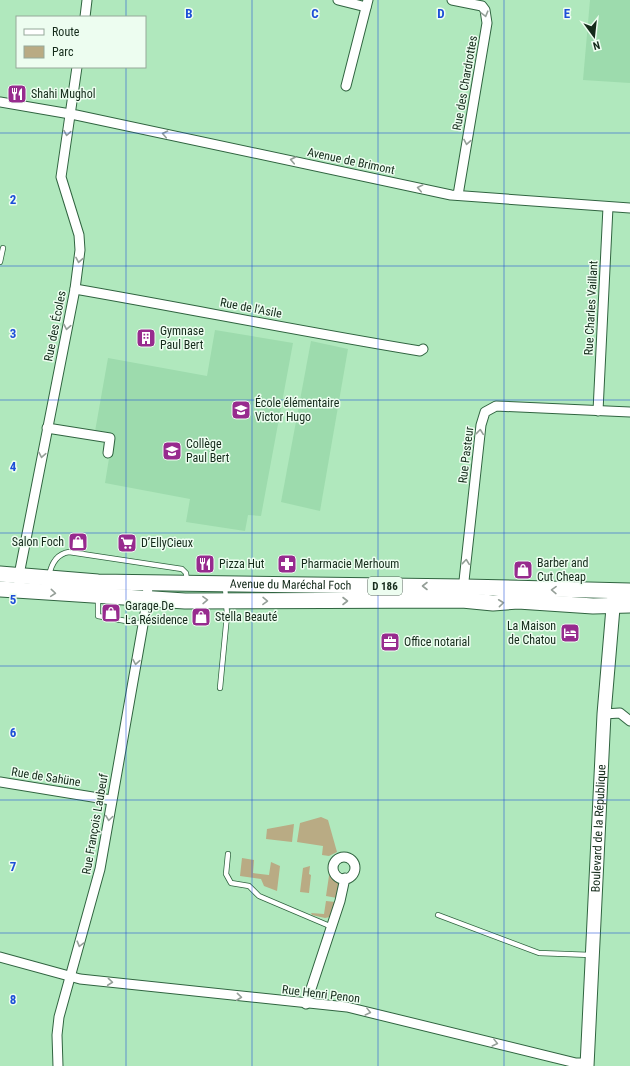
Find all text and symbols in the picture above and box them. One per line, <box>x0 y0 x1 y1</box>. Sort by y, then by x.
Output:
text: B <box>185 6 193 21</box>
text: C <box>311 6 319 21</box>
text: D <box>437 6 445 21</box>
text: E <box>564 6 571 21</box>
one-way arrow <box>480 10 489 17</box>
legend <box>16 16 146 68</box>
north arrow <box>574 16 614 56</box>
text: Route <box>52 25 80 39</box>
street label: Rue des Chardrottes <box>450 35 480 131</box>
text: N <box>591 38 601 52</box>
text: Parc <box>52 45 74 59</box>
restaurant icon: Shahi Mughol <box>6 83 28 105</box>
place label: Shahi Mughol <box>31 87 95 101</box>
one-way arrow <box>63 130 72 136</box>
one-way arrow <box>162 130 168 138</box>
one-way arrow <box>463 139 472 145</box>
street label: Avenue de Brimont <box>306 145 396 177</box>
one-way arrow <box>289 157 296 165</box>
one-way arrow <box>416 185 423 193</box>
text: 2 <box>10 192 17 207</box>
one-way arrow <box>75 257 83 263</box>
street label: Rue Charles Vaillant <box>582 260 600 356</box>
street label: Rue des Écoles <box>40 289 69 362</box>
street label: Rue de l'Asile <box>219 295 283 321</box>
one-way arrow <box>64 324 72 330</box>
place label: Gymnase Paul Bert <box>160 324 204 352</box>
text: 3 <box>10 326 16 341</box>
building icon: Gymnase Paul Bert <box>135 327 157 349</box>
place label: École élémentaire Victor Hugo <box>255 395 340 424</box>
school or university icon: École élémentaire Victor Hugo <box>230 399 252 421</box>
street label: Rue Pasteur <box>456 426 476 484</box>
one-way arrow <box>475 429 484 435</box>
place label: Collège Paul Bert <box>186 437 230 465</box>
school or university icon: Collège Paul Bert <box>161 440 183 462</box>
one-way arrow <box>38 452 46 458</box>
text: 4 <box>10 459 17 474</box>
shop icon: Salon Foch <box>67 531 89 553</box>
supermarket icon: D’EllyCieux <box>116 532 138 554</box>
place label: Salon Foch <box>12 535 64 549</box>
place label: D’EllyCieux <box>141 536 193 550</box>
restaurant icon: Pizza Hut <box>194 553 216 575</box>
pharmacy icon: Pharmacie Merhoum <box>276 553 298 575</box>
place label: Barber and Cut Cheap <box>537 556 588 584</box>
place label: Pizza Hut <box>219 557 265 571</box>
place label: Pharmacie Merhoum <box>301 557 399 571</box>
one-way arrow <box>461 558 470 565</box>
shop icon: Barber and Cut Cheap <box>512 559 534 581</box>
street label: Avenue du Maréchal Foch <box>230 577 352 592</box>
road number: D 186 <box>368 577 402 595</box>
one-way arrow <box>422 582 428 591</box>
one-way arrow <box>551 585 557 594</box>
one-way arrow <box>50 588 56 597</box>
text: 5 <box>10 592 17 607</box>
one-way arrow <box>202 596 208 604</box>
one-way arrow <box>262 597 268 605</box>
one-way arrow <box>342 597 348 605</box>
one-way arrow <box>498 598 504 607</box>
place label: Garage De La Résidence <box>125 599 188 627</box>
shop icon: Garage De La Résidence <box>100 602 122 624</box>
shop icon: Stella Beauté <box>190 606 212 628</box>
place label: Stella Beauté <box>215 610 278 624</box>
place label: La Maison de Chatou <box>507 619 556 647</box>
hotel icon: La Maison de Chatou <box>559 622 581 644</box>
office icon: Office notarial <box>379 631 401 653</box>
place label: Office notarial <box>404 635 470 649</box>
one-way arrow <box>132 659 141 665</box>
text: 6 <box>10 725 17 740</box>
street label: Boulevard de la République <box>588 764 609 893</box>
street label: Rue de Sahüne <box>10 765 82 789</box>
street label: Rue François Laubeuf <box>79 772 111 875</box>
one-way arrow <box>105 815 114 821</box>
text: 7 <box>10 859 17 874</box>
one-way arrow <box>76 941 85 948</box>
one-way arrow <box>107 977 113 986</box>
street label: Rue Henri Penon <box>281 982 361 1006</box>
text: 8 <box>10 992 16 1007</box>
one-way arrow <box>236 992 242 1001</box>
one-way arrow <box>365 1008 371 1016</box>
one-way arrow <box>491 1038 498 1047</box>

